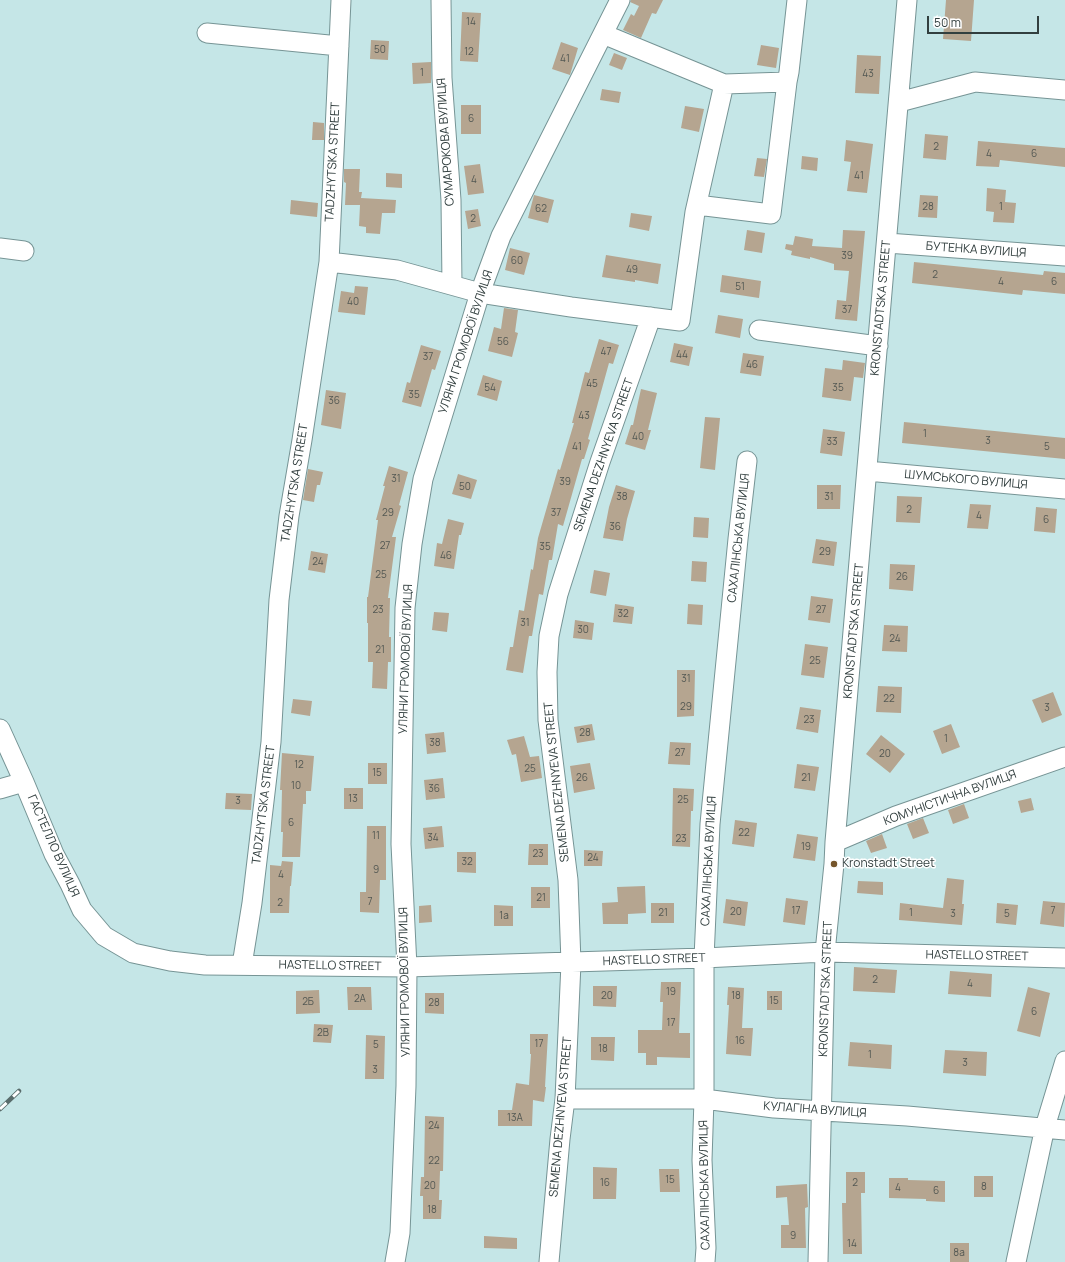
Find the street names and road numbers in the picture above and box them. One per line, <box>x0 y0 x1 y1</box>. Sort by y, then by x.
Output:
street label: СУМАРОКОВА ВУЛИЦЯ <box>434 77 458 207</box>
street label: TADZHYTSKA STREET <box>323 102 343 222</box>
street label: БУТЕНКА ВУЛИЦЯ <box>925 239 1027 261</box>
street label: KRONSTADTSKA STREET <box>868 240 894 376</box>
street label: УЛЯНИ ГРОМОВОЇ ВУЛИЦЯ <box>436 268 496 416</box>
street label: SEMENA DEZHNYEVA STREET <box>571 377 637 533</box>
street label: TADZHYTSKA STREET <box>279 423 311 543</box>
street label: ШУМСЬКОГО ВУЛИЦЯ <box>904 467 1028 493</box>
street label: САХАЛІНСЬКА ВУЛИЦЯ <box>725 473 753 603</box>
street label: KRONSTADTSKA STREET <box>841 563 867 699</box>
street label: УЛЯНИ ГРОМОВОЇ ВУЛИЦЯ <box>396 584 416 734</box>
street label: SEMENA DEZHNYEVA STREET <box>541 701 573 863</box>
street label: TADZHYTSKA STREET <box>250 745 278 865</box>
street label: КОМУНІСТИЧНА ВУЛИЦЯ <box>882 767 1018 829</box>
street label: ГАСТЕЛЛО ВУЛИЦЯ <box>24 793 82 899</box>
street label: САХАЛІНСЬКА ВУЛИЦЯ <box>698 796 720 926</box>
street label: УЛЯНИ ГРОМОВОЇ ВУЛИЦЯ <box>396 907 414 1057</box>
street label: KRONSTADTSKA STREET <box>816 921 836 1057</box>
street label: HASTELLO STREET <box>925 948 1029 964</box>
street label: HASTELLO STREET <box>602 951 706 969</box>
street label: HASTELLO STREET <box>278 958 382 974</box>
street label: SEMENA DEZHNYEVA STREET <box>547 1036 575 1198</box>
street label: КУЛАГІНА ВУЛИЦЯ <box>763 1099 867 1121</box>
street label: САХАЛІНСЬКА ВУЛИЦЯ <box>697 1120 713 1250</box>

